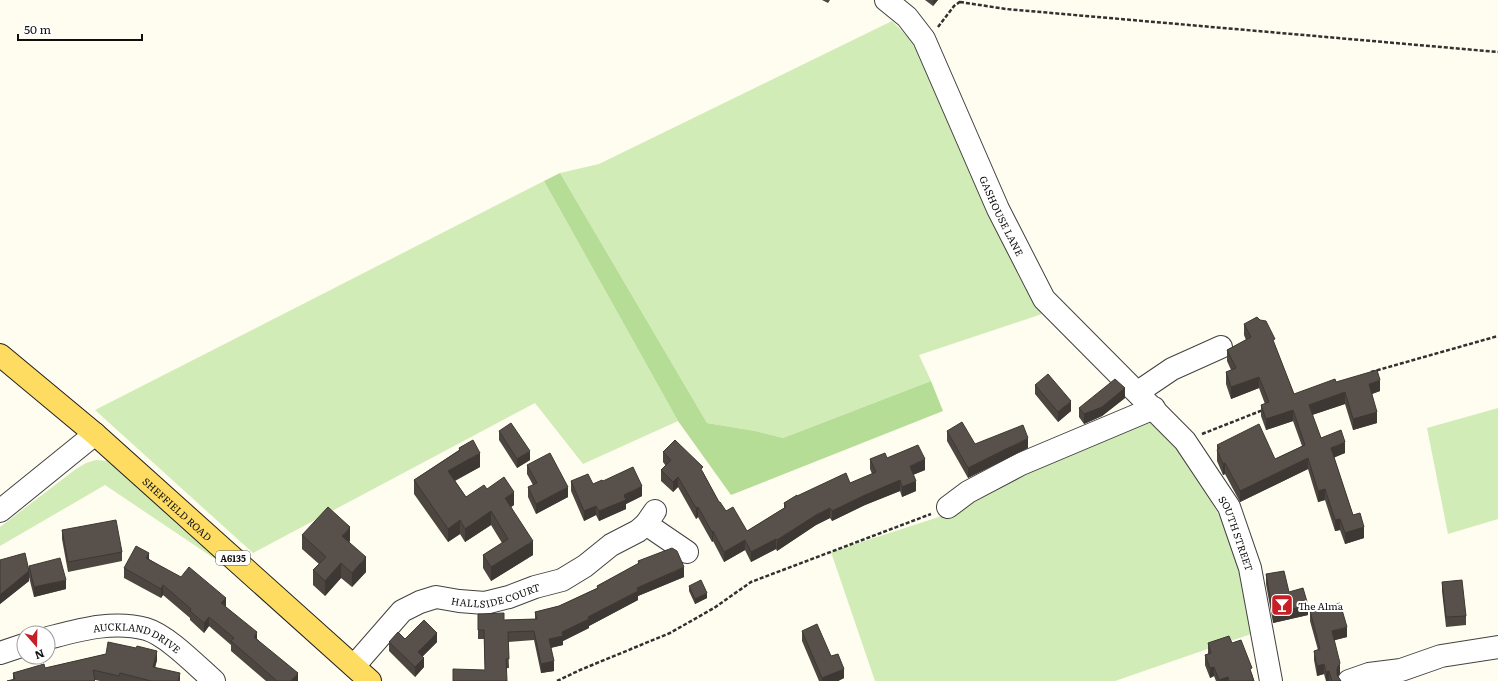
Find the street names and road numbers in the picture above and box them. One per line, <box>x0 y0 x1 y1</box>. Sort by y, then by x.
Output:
street label: GASHOUSE LANE <box>977 173 1028 258</box>
street label: SHEFFIELD ROAD <box>140 473 216 544</box>
street label: SOUTH STREET <box>1216 492 1258 573</box>
road number: A6135 <box>216 551 250 565</box>
street label: HALLSIDE COURT <box>450 579 541 611</box>
street label: AUCKLAND DRIVE <box>92 618 185 656</box>

